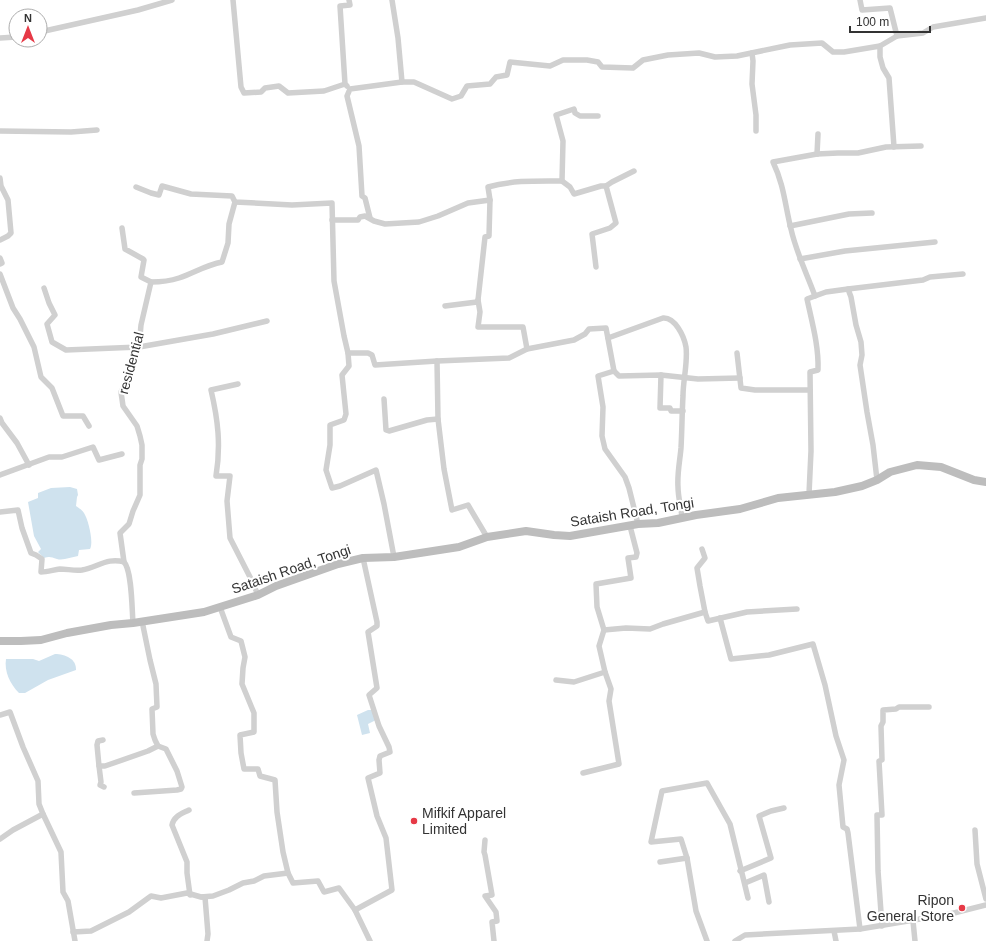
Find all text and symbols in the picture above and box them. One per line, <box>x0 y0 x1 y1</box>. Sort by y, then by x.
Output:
north arrow <box>8 8 48 48</box>
scale bar <box>850 8 930 34</box>
text: N <box>24 12 32 24</box>
text: 100 m <box>856 15 889 29</box>
street label: residential <box>115 330 147 396</box>
street label: Sataish Road, Tongi <box>569 494 695 530</box>
street label: Sataish Road, Tongi <box>229 541 353 597</box>
place label: Mifkif Apparel Limited <box>422 805 506 837</box>
marker: Mifkif Apparel Limited <box>409 816 419 826</box>
place label: Ripon General Store <box>867 892 954 924</box>
marker: Ripon General Store <box>957 903 967 913</box>

